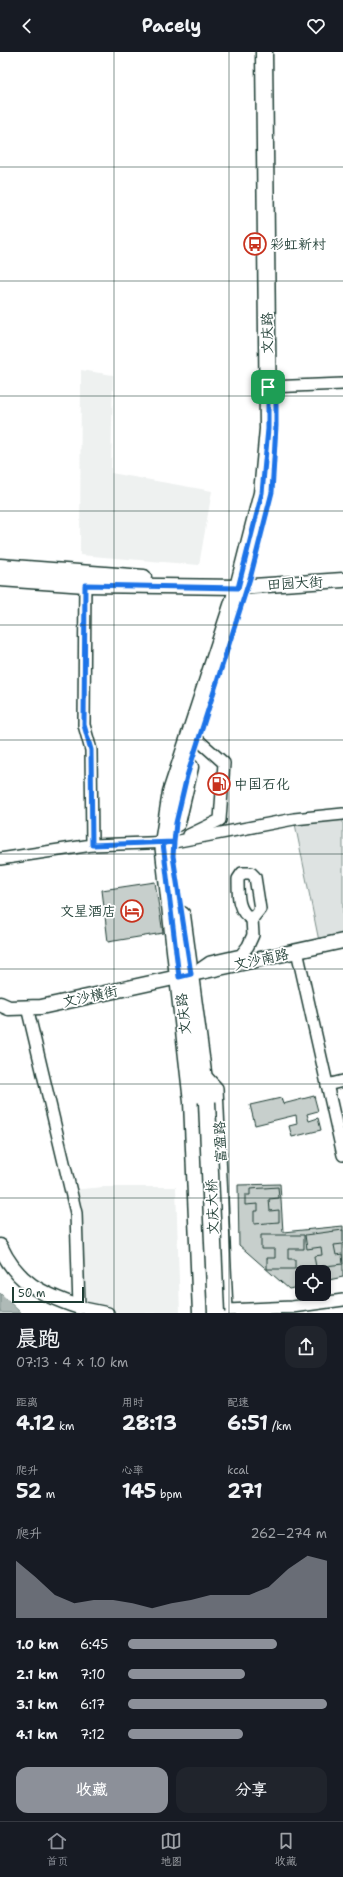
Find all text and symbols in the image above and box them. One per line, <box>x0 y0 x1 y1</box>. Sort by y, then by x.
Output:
text: Pacely <box>142 14 201 38</box>
icon: back <box>16 15 38 37</box>
icon: heart <box>305 15 327 37</box>
bus stop icon: 彩虹新村 <box>242 231 268 257</box>
place label: 彩虹新村 <box>270 235 326 253</box>
street label: 文庆路 <box>258 312 276 354</box>
pin <box>251 370 285 404</box>
icon: arrive <box>257 376 279 398</box>
street label: 田园大街 <box>267 573 323 593</box>
fuel station icon: 中国石化 <box>206 771 232 797</box>
place label: 中国石化 <box>234 775 290 793</box>
hotel icon: 文星酒店 <box>119 898 145 924</box>
place label: 文星酒店 <box>60 902 116 920</box>
street label: 文沙南路 <box>232 944 290 974</box>
street label: 文沙横街 <box>61 981 119 1011</box>
street label: 文庆路 <box>172 992 194 1036</box>
street label: 富盈路 <box>210 1121 230 1163</box>
street label: 文庆大桥 <box>202 1179 222 1235</box>
map controls <box>295 1265 331 1301</box>
button: locate <box>295 1265 331 1301</box>
scale bar <box>12 1285 84 1304</box>
text: 50 m <box>18 1286 46 1301</box>
text: 晨跑 <box>16 1324 60 1353</box>
button: share <box>285 1326 327 1368</box>
text: 07:13 · 4 × 1.0 km <box>16 1354 128 1371</box>
text: 距离 <box>16 1395 38 1410</box>
text: 用时 <box>122 1395 144 1410</box>
text: 配速 <box>227 1395 249 1410</box>
text: 4.12 <box>16 1410 55 1436</box>
text: 28:13 <box>122 1410 177 1436</box>
text: 6:51 <box>227 1410 268 1436</box>
text: km <box>55 1419 75 1434</box>
text: /km <box>268 1419 292 1434</box>
text: 爬升 <box>16 1463 38 1478</box>
text: 心率 <box>122 1463 144 1478</box>
text: kcal <box>227 1463 249 1478</box>
text: 52 <box>16 1478 42 1504</box>
text: 145 <box>122 1478 156 1504</box>
text: 271 <box>227 1478 263 1504</box>
text: m <box>42 1487 55 1502</box>
text: bpm <box>156 1487 182 1502</box>
text: 爬升 <box>16 1525 42 1542</box>
text: 262–274 m <box>251 1525 327 1542</box>
text: 1.0 km <box>16 1636 58 1653</box>
text: 6:45 <box>80 1636 108 1653</box>
text: 2.1 km <box>16 1666 58 1683</box>
text: 7:10 <box>80 1666 105 1683</box>
text: 3.1 km <box>16 1696 58 1713</box>
text: 6:17 <box>80 1696 105 1713</box>
text: 4.1 km <box>16 1726 58 1743</box>
text: 7:12 <box>80 1726 105 1743</box>
button: 收藏 <box>16 1767 168 1813</box>
button: 分享 <box>176 1767 327 1813</box>
tab: 首页 <box>46 1830 68 1869</box>
tab: 地图 <box>160 1830 182 1869</box>
tab: 收藏 <box>275 1830 297 1869</box>

